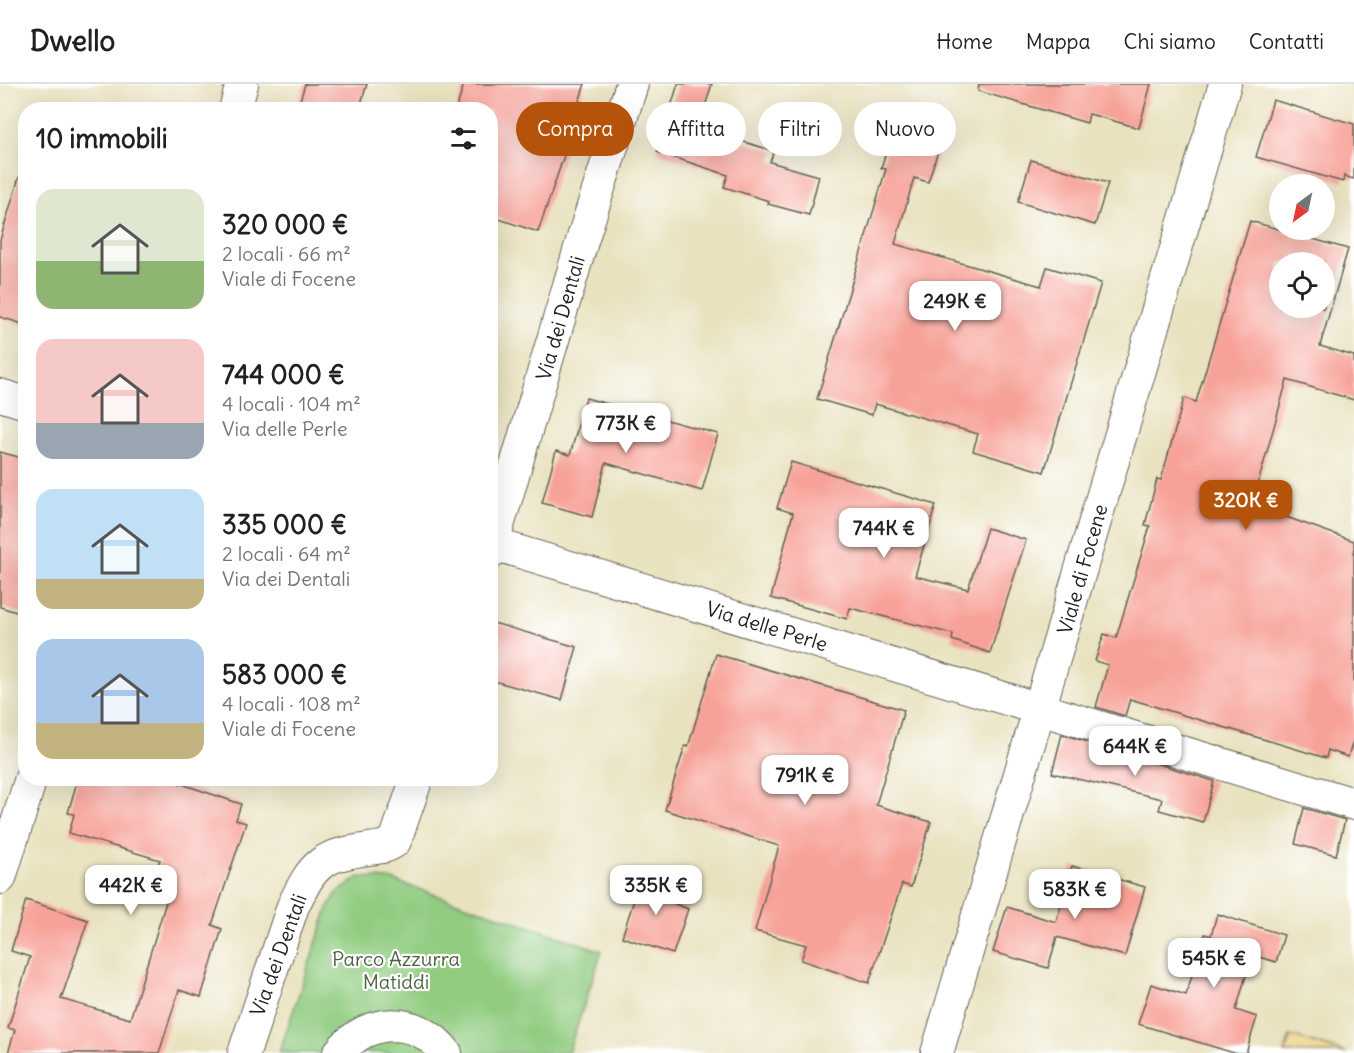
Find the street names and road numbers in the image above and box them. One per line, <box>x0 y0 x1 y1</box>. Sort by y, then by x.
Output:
street label: Via dei Dentali <box>530 253 590 383</box>
street label: Viale di Focene <box>1052 501 1112 637</box>
street label: Via delle Perle <box>703 596 831 656</box>
street label: Via dei Dentali <box>244 890 312 1020</box>

